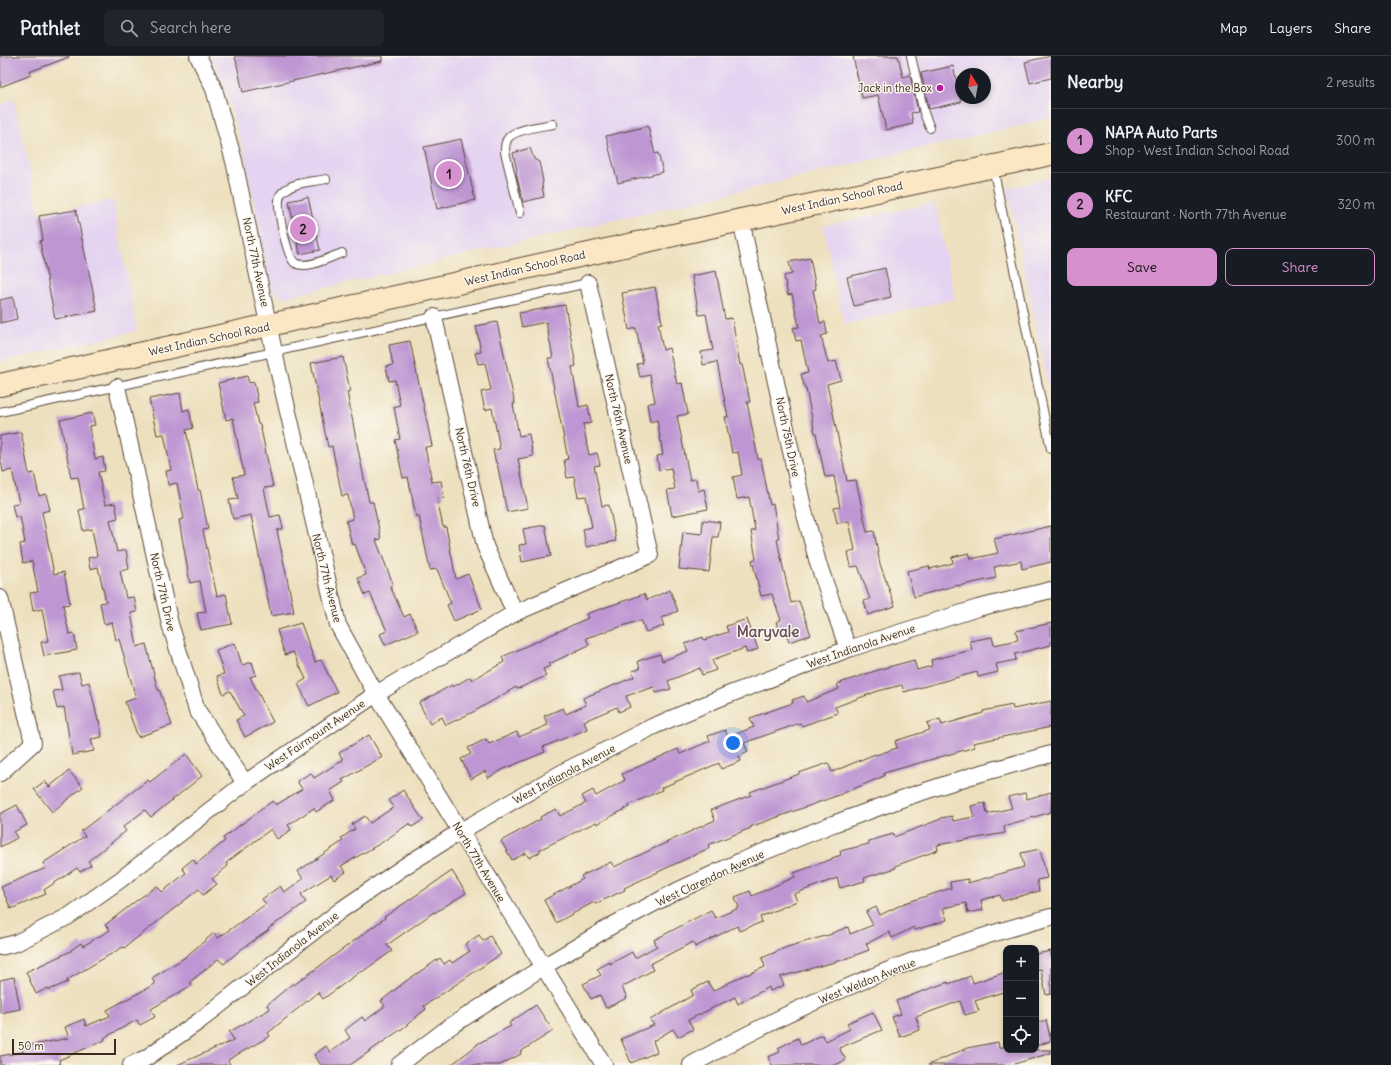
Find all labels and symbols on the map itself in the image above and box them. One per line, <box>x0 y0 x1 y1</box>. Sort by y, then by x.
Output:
north arrow <box>955 68 991 104</box>
place label: Jack in the Box <box>858 81 933 95</box>
marker: Jack in the Box <box>935 83 945 93</box>
pin: 1 <box>436 159 462 189</box>
street label: West Indian School Road <box>780 178 904 218</box>
pin: 2 <box>290 214 316 244</box>
street label: North 77th Avenue <box>240 216 272 308</box>
street label: West Indian School Road <box>463 247 587 289</box>
street label: West Indian School Road <box>147 319 271 359</box>
street label: North 76th Avenue <box>602 373 636 465</box>
street label: North 75th Drive <box>773 396 803 478</box>
street label: North 76th Drive <box>452 426 484 508</box>
street label: North 77th Avenue <box>309 532 345 624</box>
street label: North 77th Drive <box>147 551 179 633</box>
street label: West Indianola Avenue <box>805 621 917 671</box>
district label: Maryvale <box>737 622 799 642</box>
street label: West Fairmount Avenue <box>262 696 368 774</box>
your location <box>723 733 743 753</box>
street label: West Indianola Avenue <box>510 741 618 807</box>
street label: North 77th Avenue <box>450 819 509 905</box>
street label: West Clarendon Avenue <box>654 847 766 909</box>
street label: West Indianola Avenue <box>243 908 341 990</box>
street label: West Weldon Avenue <box>816 955 918 1007</box>
scale bar <box>12 1037 116 1056</box>

